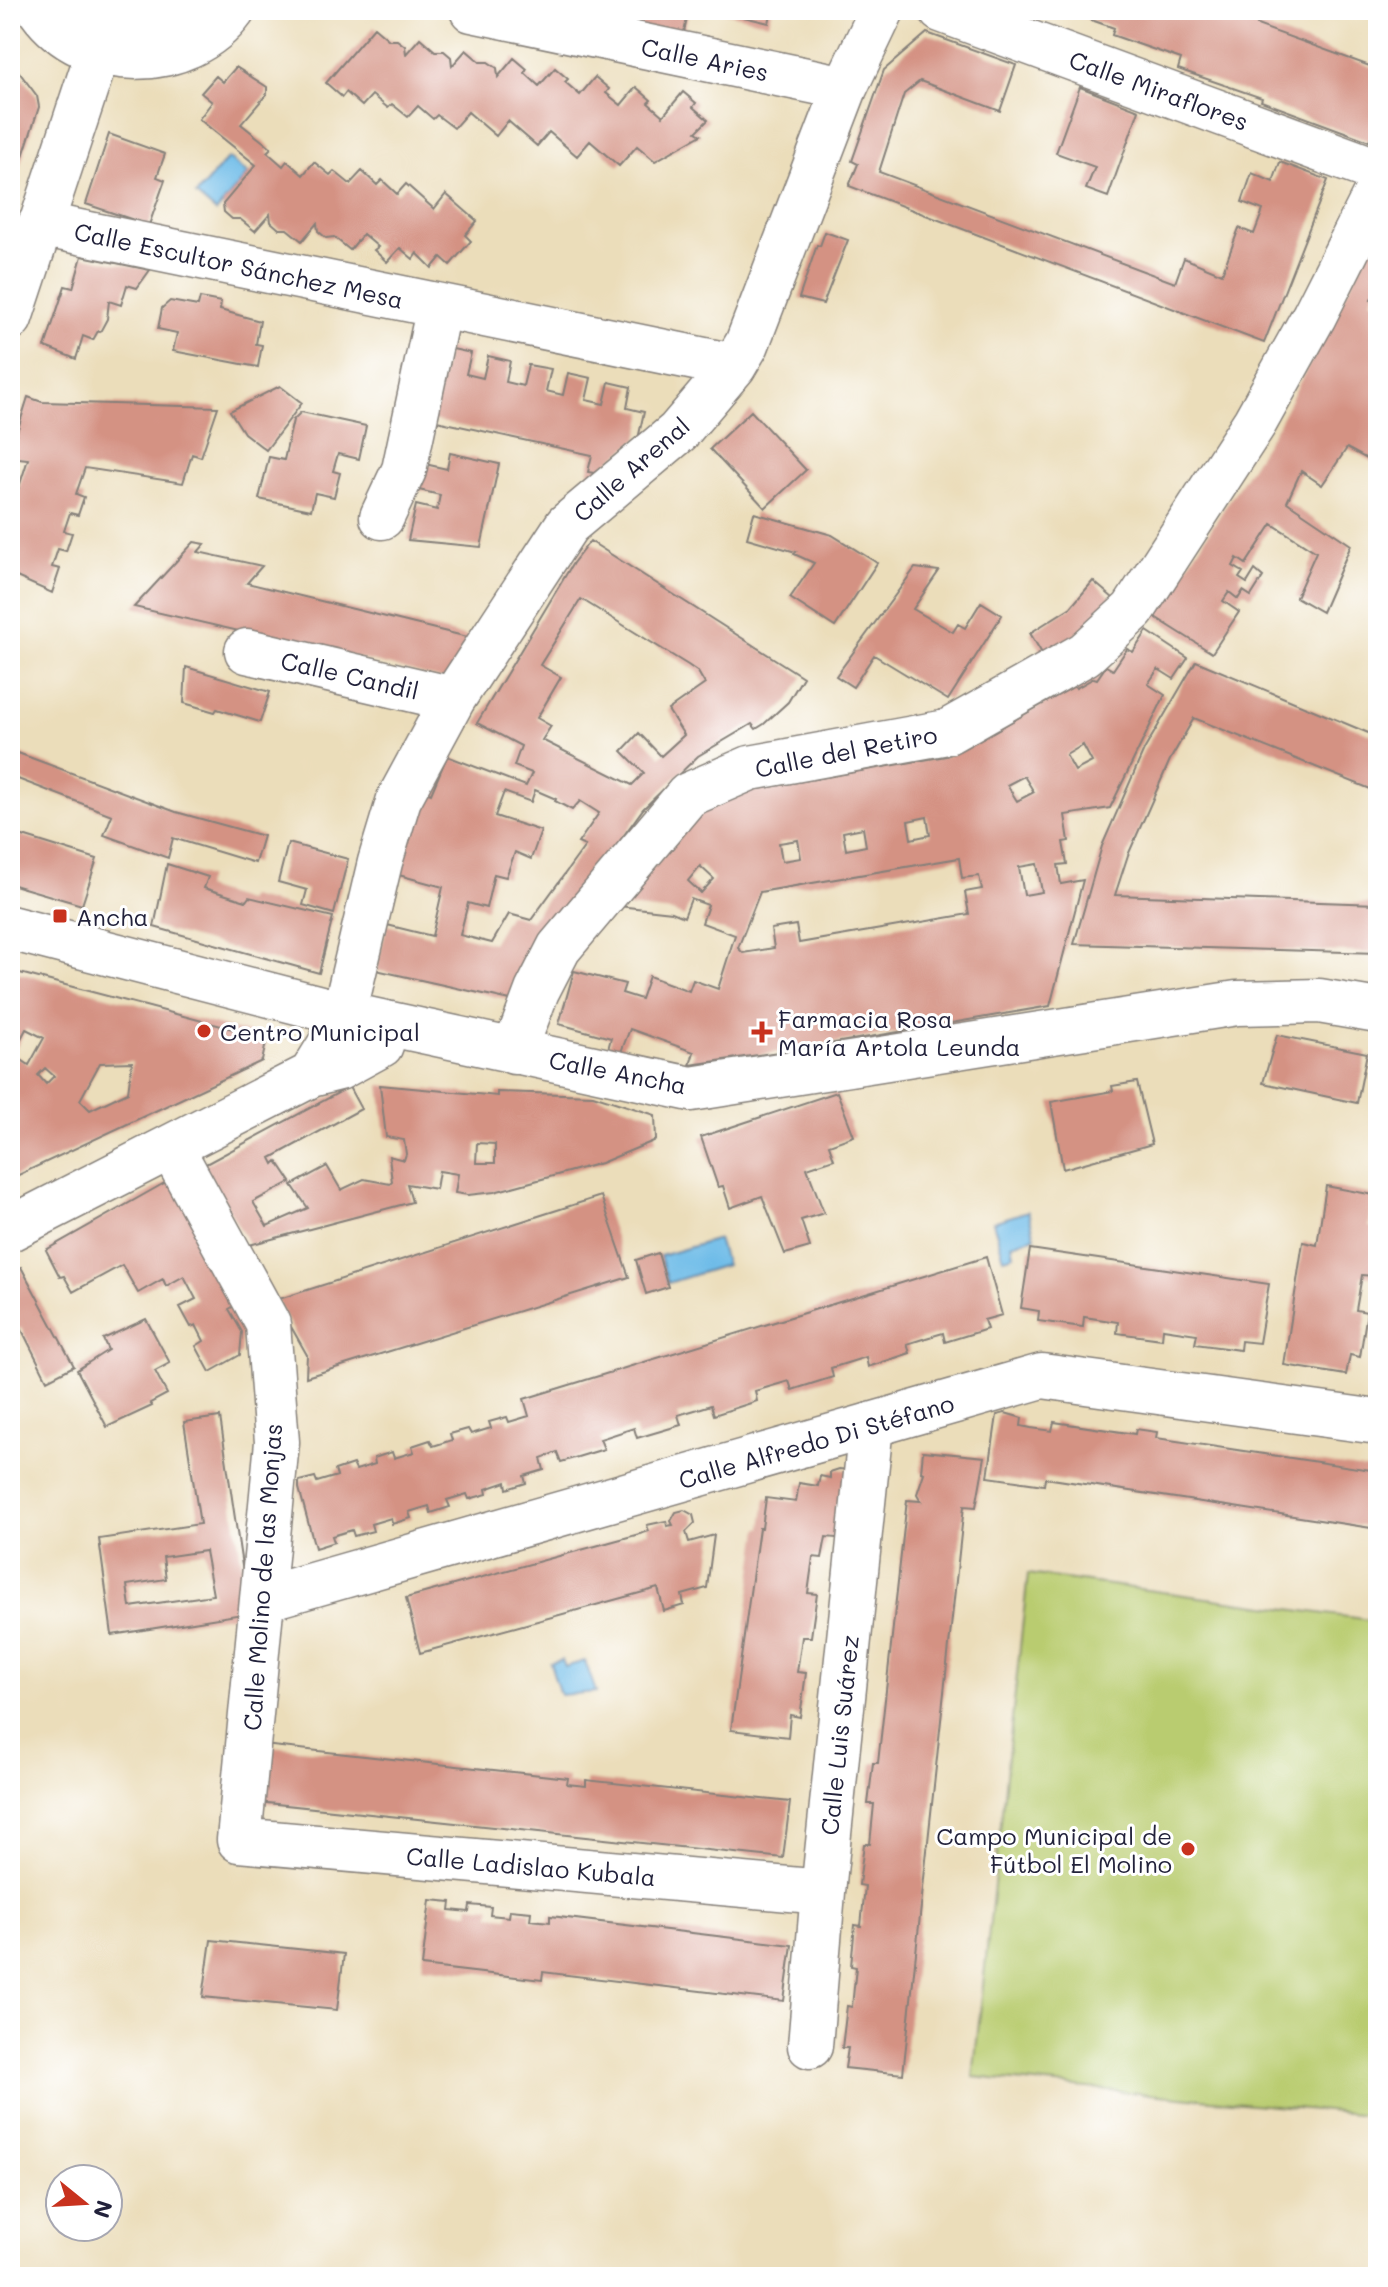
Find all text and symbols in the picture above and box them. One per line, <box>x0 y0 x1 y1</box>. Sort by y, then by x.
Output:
street label: Calle Aries <box>639 30 771 88</box>
street label: Calle Miraflores <box>1065 43 1253 137</box>
street label: Calle Escultor Sánchez Mesa <box>72 215 406 315</box>
street label: Calle Arenal <box>566 410 696 528</box>
street label: Calle Candil <box>278 644 422 706</box>
street label: Calle del Retiro <box>752 718 940 784</box>
place label: Ancha <box>76 901 149 932</box>
marker: Ancha <box>51 907 69 925</box>
place label: Farmacia Rosa María Artola Leunda <box>778 1003 1020 1062</box>
place label: Centro Municipal <box>220 1016 420 1047</box>
marker: Centro Municipal <box>195 1022 213 1040</box>
marker: Farmacia Rosa María Artola Leunda <box>753 1023 771 1041</box>
street label: Calle Ancha <box>547 1044 689 1100</box>
street label: Calle Alfredo Di Stéfano <box>675 1387 957 1495</box>
street label: Calle Molino de las Monjas <box>236 1422 288 1732</box>
street label: Calle Luis Suárez <box>813 1633 865 1837</box>
place label: Campo Municipal de Fútbol El Molino <box>936 1820 1172 1879</box>
street label: Calle Ladislao Kubala <box>405 1840 657 1892</box>
marker: Campo Municipal de Fútbol El Molino <box>1179 1840 1197 1858</box>
north arrow <box>44 2163 124 2243</box>
text: N <box>87 2197 120 2222</box>

